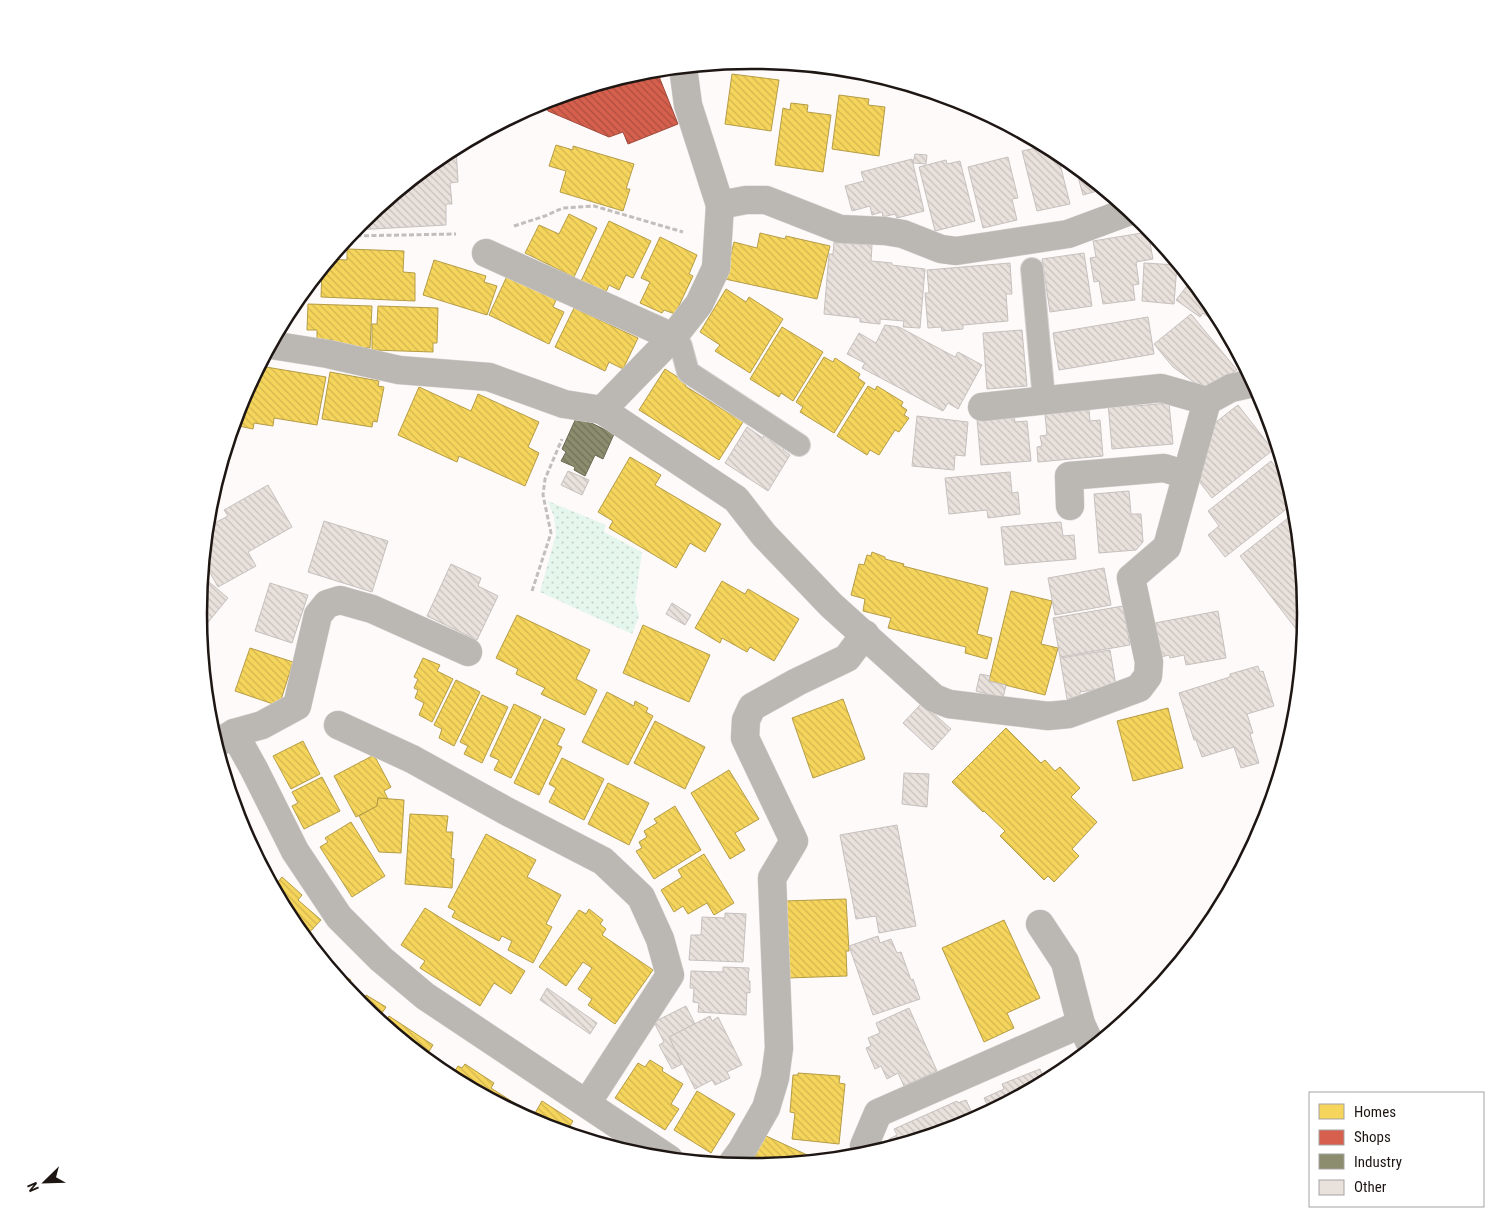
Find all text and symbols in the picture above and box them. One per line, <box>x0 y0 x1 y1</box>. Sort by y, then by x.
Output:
legend <box>1309 1092 1484 1207</box>
text: Homes <box>1354 1103 1396 1121</box>
text: Shops <box>1354 1128 1391 1146</box>
text: Industry <box>1354 1153 1402 1171</box>
north arrow <box>20 1157 70 1207</box>
text: Other <box>1354 1178 1387 1196</box>
text: N <box>24 1180 42 1194</box>

